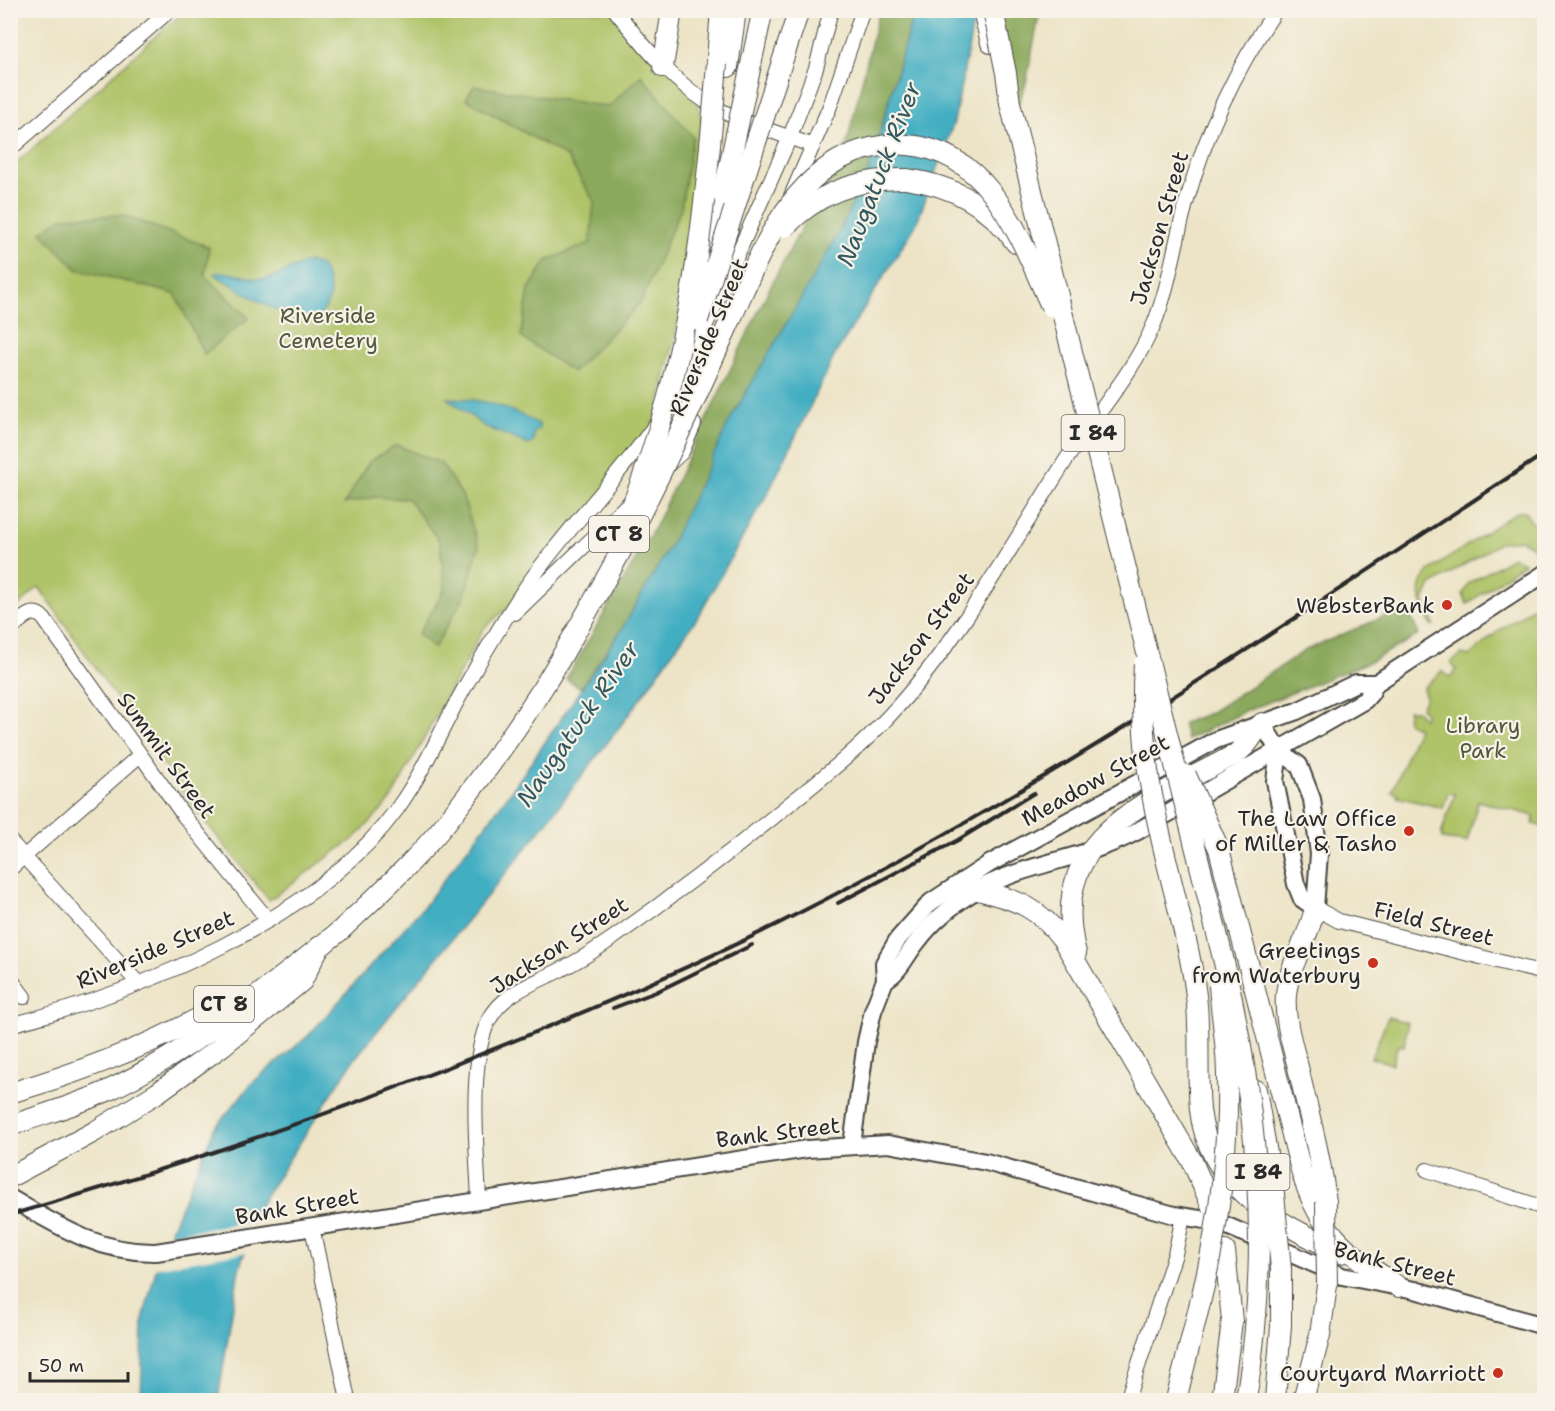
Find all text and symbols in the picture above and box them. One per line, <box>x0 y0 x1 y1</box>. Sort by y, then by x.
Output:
water label: Naugatuck River <box>829 77 929 271</box>
street label: Jackson Street <box>1124 148 1195 309</box>
street label: Riverside Street <box>662 254 755 421</box>
park label: Riverside Cemetery <box>278 301 378 355</box>
road number: I 84 <box>1062 415 1124 451</box>
road number: CT 8 <box>589 516 649 552</box>
street label: Jackson Street <box>862 566 981 711</box>
place label: WebsterBank <box>1296 591 1435 620</box>
marker: WebsterBank <box>1440 598 1454 612</box>
water label: Naugatuck River <box>509 634 647 813</box>
street label: Summit Street <box>111 686 222 824</box>
park label: Library Park <box>1445 711 1521 765</box>
street label: Meadow Street <box>1016 728 1174 833</box>
place label: The Law Office of Miller & Tasho <box>1215 804 1397 858</box>
marker: The Law Office of Miller & Tasho <box>1402 824 1416 838</box>
street label: Jackson Street <box>485 890 634 1001</box>
street label: Field Street <box>1371 895 1497 952</box>
street label: Riverside Street <box>72 903 239 996</box>
place label: Greetings from Waterbury <box>1192 936 1361 990</box>
marker: Greetings from Waterbury <box>1366 956 1380 970</box>
road number: CT 8 <box>194 986 254 1022</box>
street label: Bank Street <box>714 1111 842 1154</box>
road number: I 84 <box>1226 1154 1290 1190</box>
street label: Bank Street <box>233 1181 361 1232</box>
street label: Bank Street <box>1331 1234 1459 1293</box>
scale bar <box>30 1345 128 1383</box>
text: 50 m <box>39 1354 84 1378</box>
place label: Courtyard Marriott <box>1280 1359 1486 1388</box>
marker: Courtyard Marriott <box>1491 1366 1505 1380</box>

